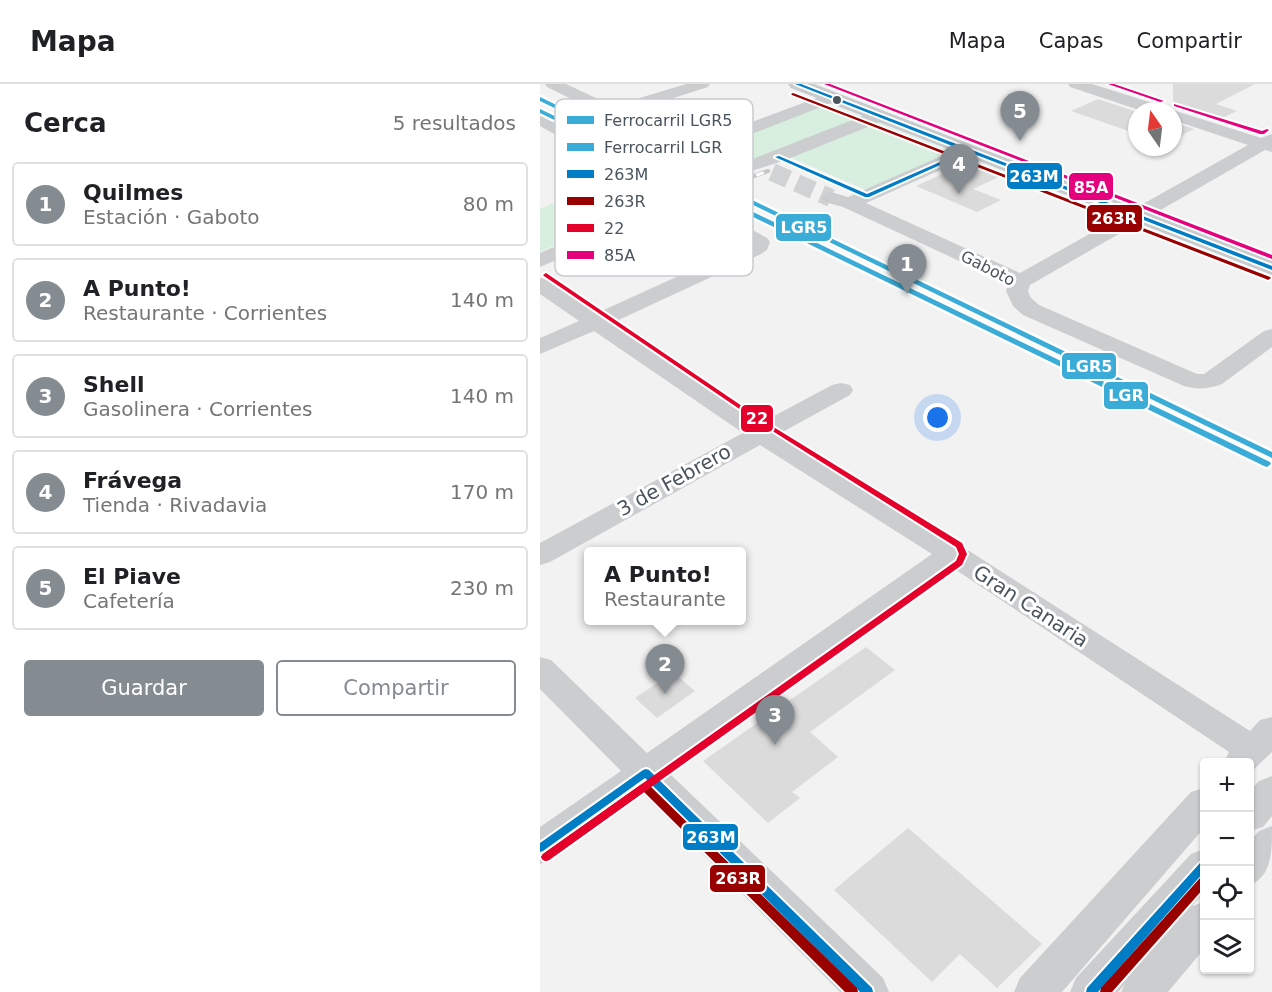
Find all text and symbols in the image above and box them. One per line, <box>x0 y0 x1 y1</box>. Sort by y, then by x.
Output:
text: Mapa <box>30 25 116 58</box>
text: Mapa <box>949 29 1006 53</box>
text: Capas <box>1039 29 1103 53</box>
text: Compartir <box>1136 29 1242 53</box>
pin: 5 <box>1000 92 1040 141</box>
unlabelled marker <box>831 94 843 106</box>
legend <box>555 99 753 276</box>
north arrow <box>1128 102 1182 156</box>
text: Cerca <box>24 108 107 138</box>
text: 5 resultados <box>393 111 516 135</box>
text: Ferrocarril LGR5 <box>604 111 733 130</box>
text: Ferrocarril LGR <box>604 138 722 157</box>
pin: 4 <box>940 144 978 194</box>
line badge: 263M <box>1006 162 1063 190</box>
text: 263M <box>604 165 648 184</box>
text: 263M <box>1009 167 1059 186</box>
line badge: 85A <box>1068 172 1114 201</box>
text: 85A <box>1074 178 1109 197</box>
text: Quilmes <box>83 180 183 205</box>
text: 1 <box>39 192 52 216</box>
text: 80 m <box>463 192 514 216</box>
text: 263R <box>604 192 646 211</box>
line badge: 263R <box>1086 204 1143 233</box>
text: Estación · Gaboto <box>83 205 259 229</box>
text: 263R <box>1091 209 1137 228</box>
line badge: LGR5 <box>775 213 832 242</box>
text: LGR5 <box>781 218 827 237</box>
text: 22 <box>604 219 624 238</box>
pin: 1 <box>888 244 926 294</box>
text: 85A <box>604 246 635 265</box>
street label: Gaboto <box>958 246 1018 290</box>
text: A Punto! <box>83 276 191 301</box>
text: 2 <box>39 288 52 312</box>
text: 140 m <box>450 288 514 312</box>
text: Restaurante · Corrientes <box>83 301 327 325</box>
line badge: LGR5 <box>1061 352 1117 380</box>
text: LGR5 <box>1066 357 1112 376</box>
text: Shell <box>83 372 145 397</box>
line badge: LGR <box>1103 381 1149 410</box>
text: 3 <box>39 384 52 408</box>
text: 140 m <box>450 384 514 408</box>
text: LGR <box>1108 386 1144 405</box>
text: Gasolinera · Corrientes <box>83 397 312 421</box>
your location <box>923 403 952 432</box>
line badge: 22 <box>740 404 774 433</box>
text: 22 <box>746 409 768 428</box>
street label: 3 de Febrero <box>613 439 735 521</box>
text: Frávega <box>83 468 182 493</box>
text: 4 <box>39 480 52 504</box>
text: 170 m <box>450 480 514 504</box>
text: Tienda · Rivadavia <box>83 493 267 517</box>
popup <box>584 547 746 625</box>
street label: Gran Canaria <box>969 560 1093 652</box>
text: A Punto! <box>604 562 712 587</box>
text: El Piave <box>83 564 181 589</box>
text: 5 <box>39 576 52 600</box>
text: 230 m <box>450 576 514 600</box>
text: Restaurante <box>604 587 726 611</box>
text: Cafetería <box>83 589 175 613</box>
pin: 2 <box>646 644 684 694</box>
button: Guardar <box>24 660 264 716</box>
button: Compartir <box>276 660 516 716</box>
pin: 3 <box>756 696 794 745</box>
map controls <box>1200 758 1254 974</box>
button: + <box>1200 758 1254 812</box>
button: − <box>1200 812 1254 866</box>
line badge: 263M <box>682 823 739 851</box>
text: 263M <box>686 828 736 847</box>
line badge: 263R <box>709 864 766 893</box>
button: locate <box>1200 866 1254 920</box>
text: 263R <box>715 869 761 888</box>
button: layers <box>1200 920 1254 974</box>

